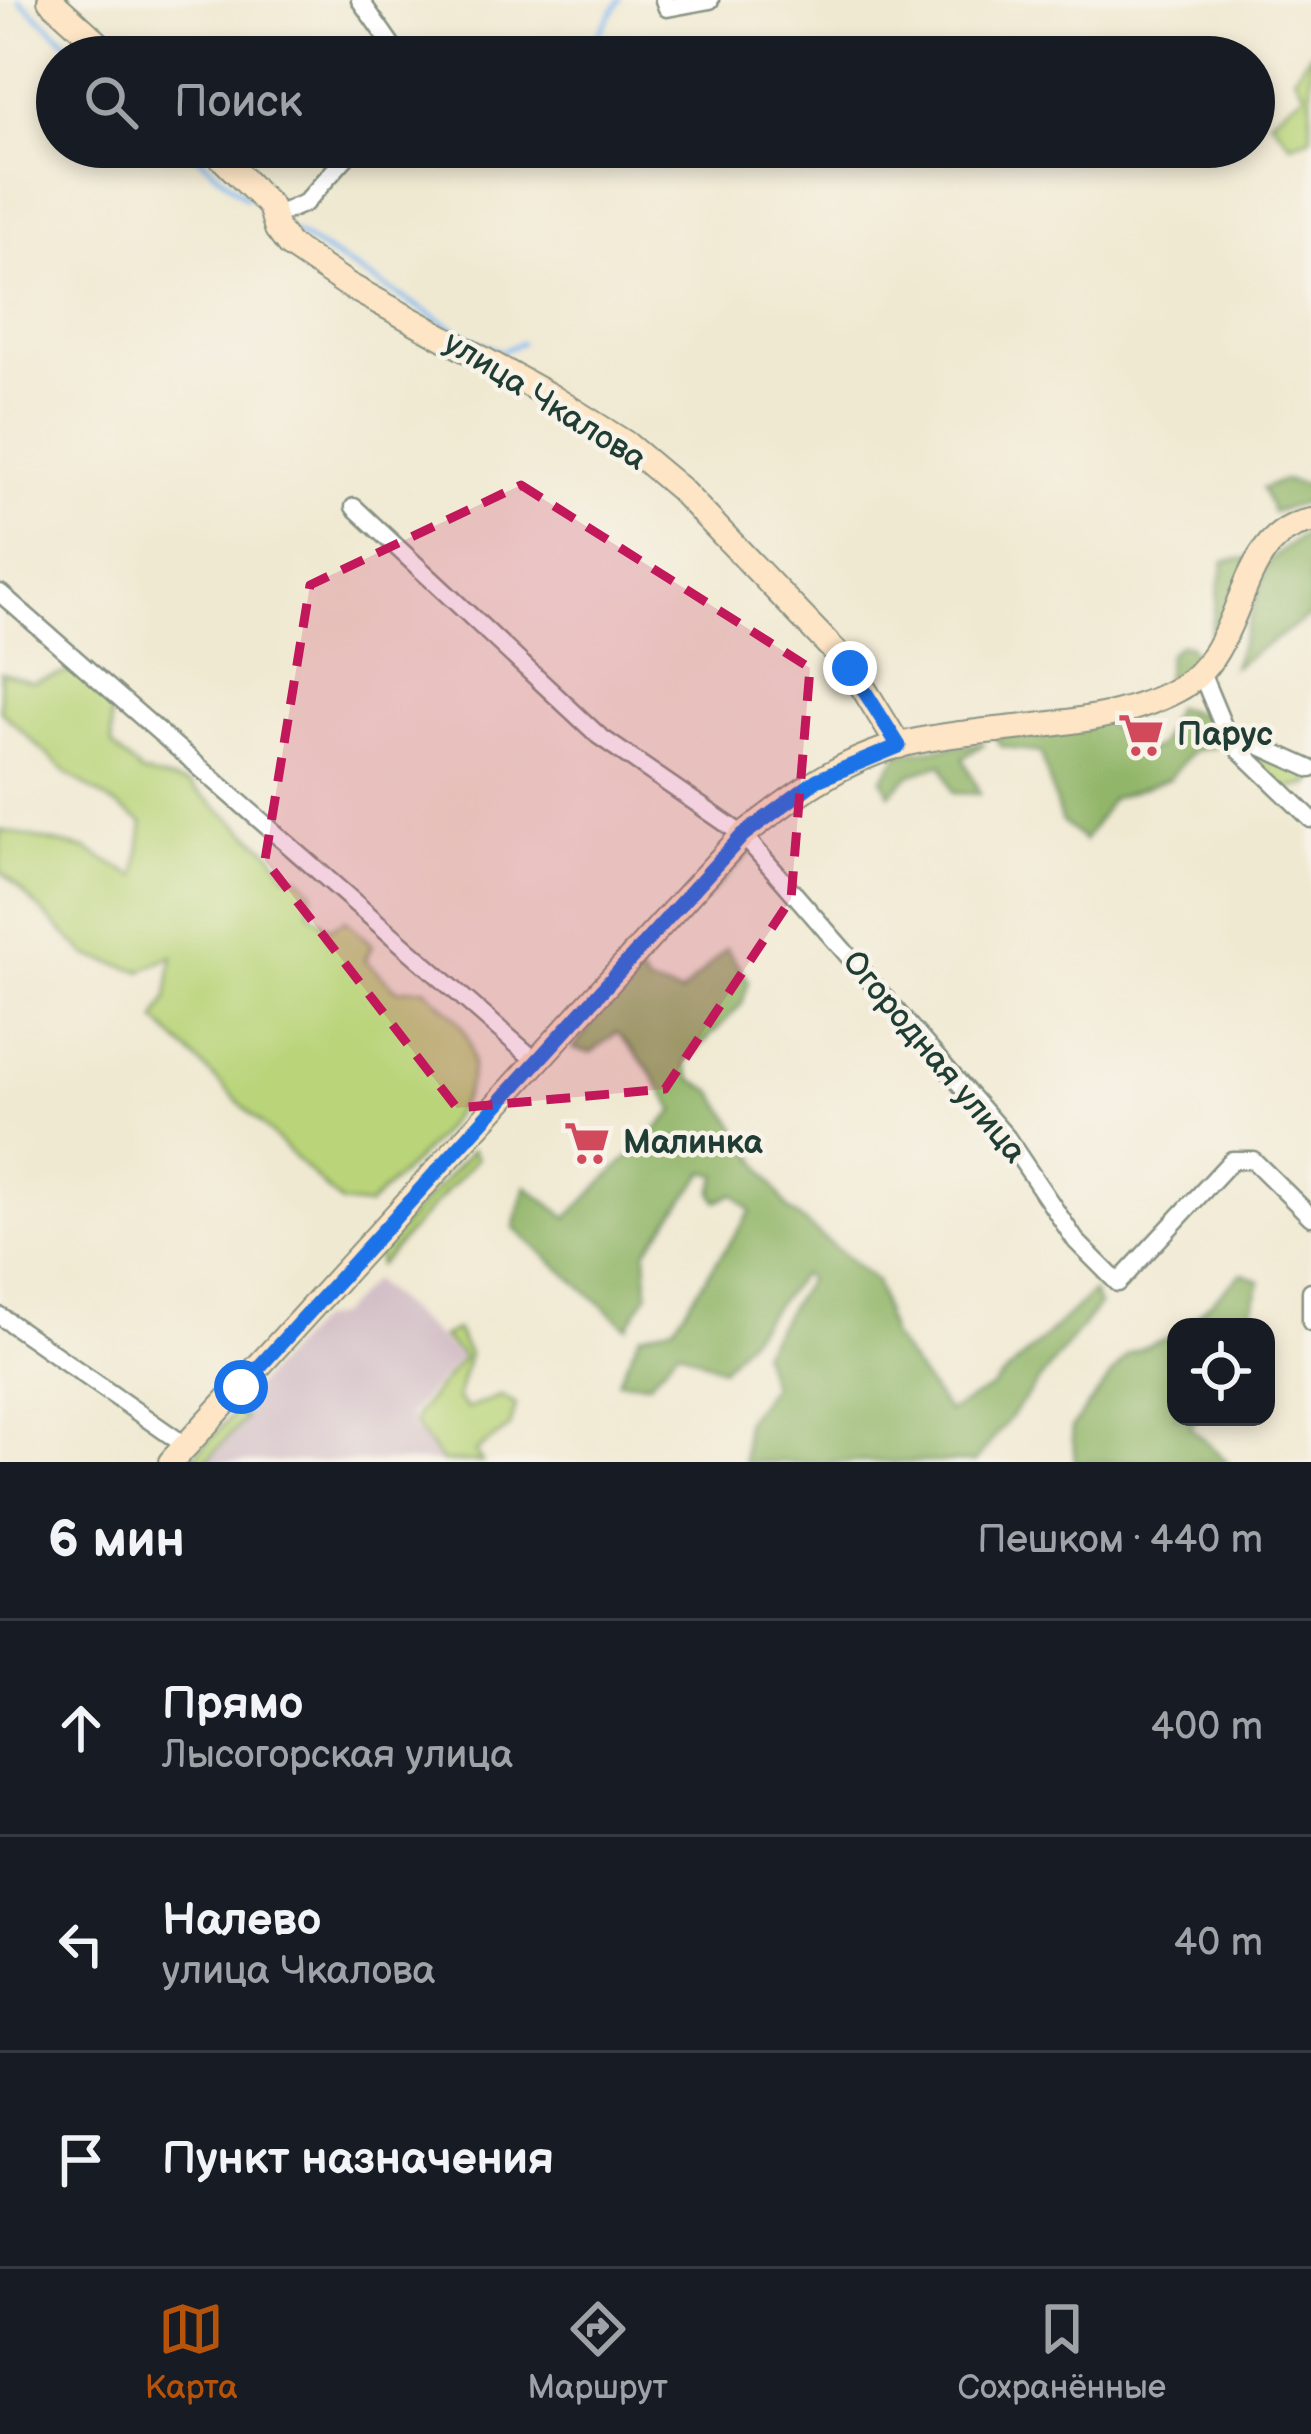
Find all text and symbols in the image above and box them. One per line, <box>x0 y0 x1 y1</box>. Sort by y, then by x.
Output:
search box <box>36 36 1275 168</box>
icon: search <box>78 69 144 135</box>
text: Поиск <box>174 75 302 130</box>
street label: улица Чкалова <box>436 323 654 479</box>
route end <box>823 641 877 695</box>
supermarket icon: Парус <box>1116 710 1166 760</box>
place label: Парус <box>1177 715 1273 755</box>
street label: Огородная улица <box>834 943 1034 1171</box>
supermarket icon: Малинка <box>562 1118 612 1168</box>
place label: Малинка <box>623 1123 763 1163</box>
map controls <box>1167 1318 1275 1426</box>
button: locate <box>1167 1318 1275 1426</box>
route start <box>214 1360 268 1414</box>
text: 6 мин <box>48 1510 185 1571</box>
text: Пешком · 440 m <box>977 1517 1263 1564</box>
text: Прямо <box>162 1677 303 1732</box>
icon: ahead <box>48 1695 114 1761</box>
text: 400 m <box>1151 1704 1263 1751</box>
text: Лысогорская улица <box>162 1732 513 1779</box>
text: Налево <box>162 1893 321 1948</box>
icon: left <box>48 1911 114 1977</box>
text: 40 m <box>1173 1920 1263 1967</box>
text: улица Чкалова <box>162 1948 435 1995</box>
icon: arrive <box>48 2127 114 2193</box>
text: Пункт назначения <box>162 2132 554 2187</box>
tab: Карта <box>145 2296 238 2408</box>
tab: Маршрут <box>528 2296 668 2408</box>
tab: Сохранённые <box>958 2296 1166 2408</box>

